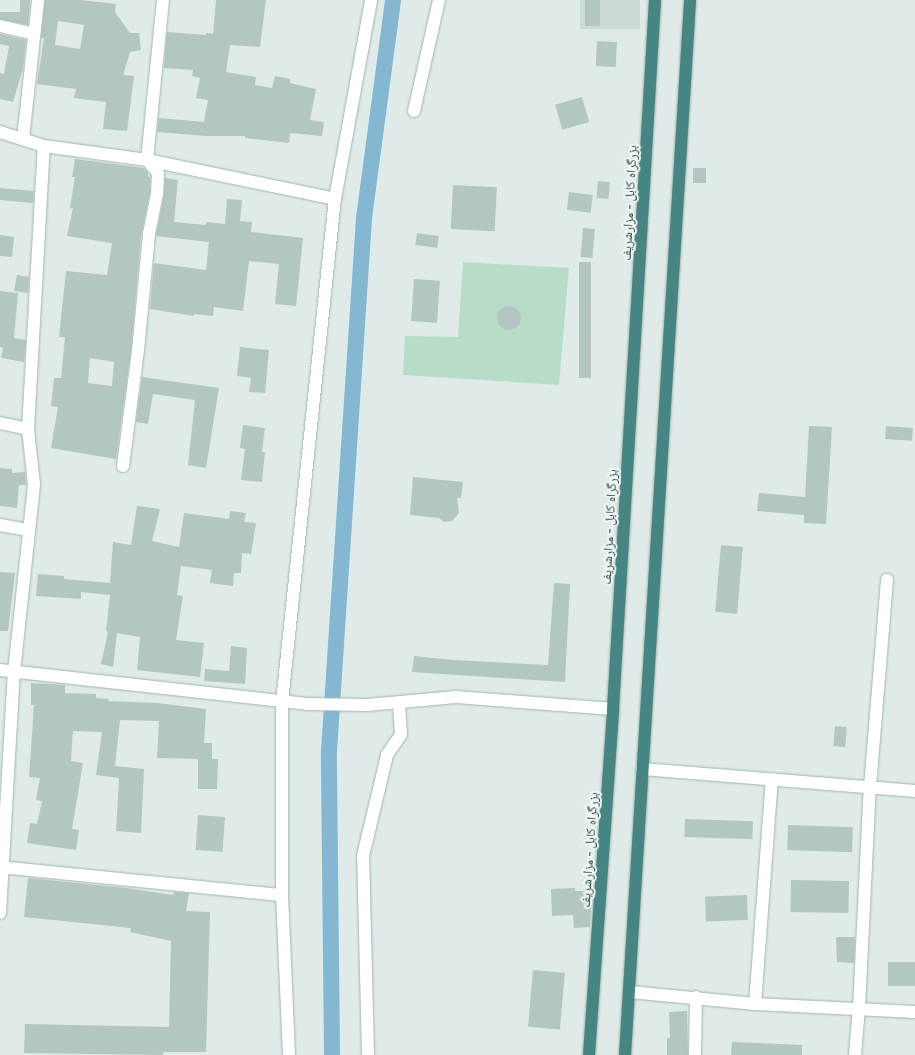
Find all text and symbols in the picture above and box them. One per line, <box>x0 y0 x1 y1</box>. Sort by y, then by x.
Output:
street label: بزرگراه کابل - مزارشریف <box>618 145 640 261</box>
street label: بزرگراه کابل - مزارشریف <box>598 469 620 585</box>
street label: بزرگراه کابل - مزارشریف <box>577 792 601 908</box>

